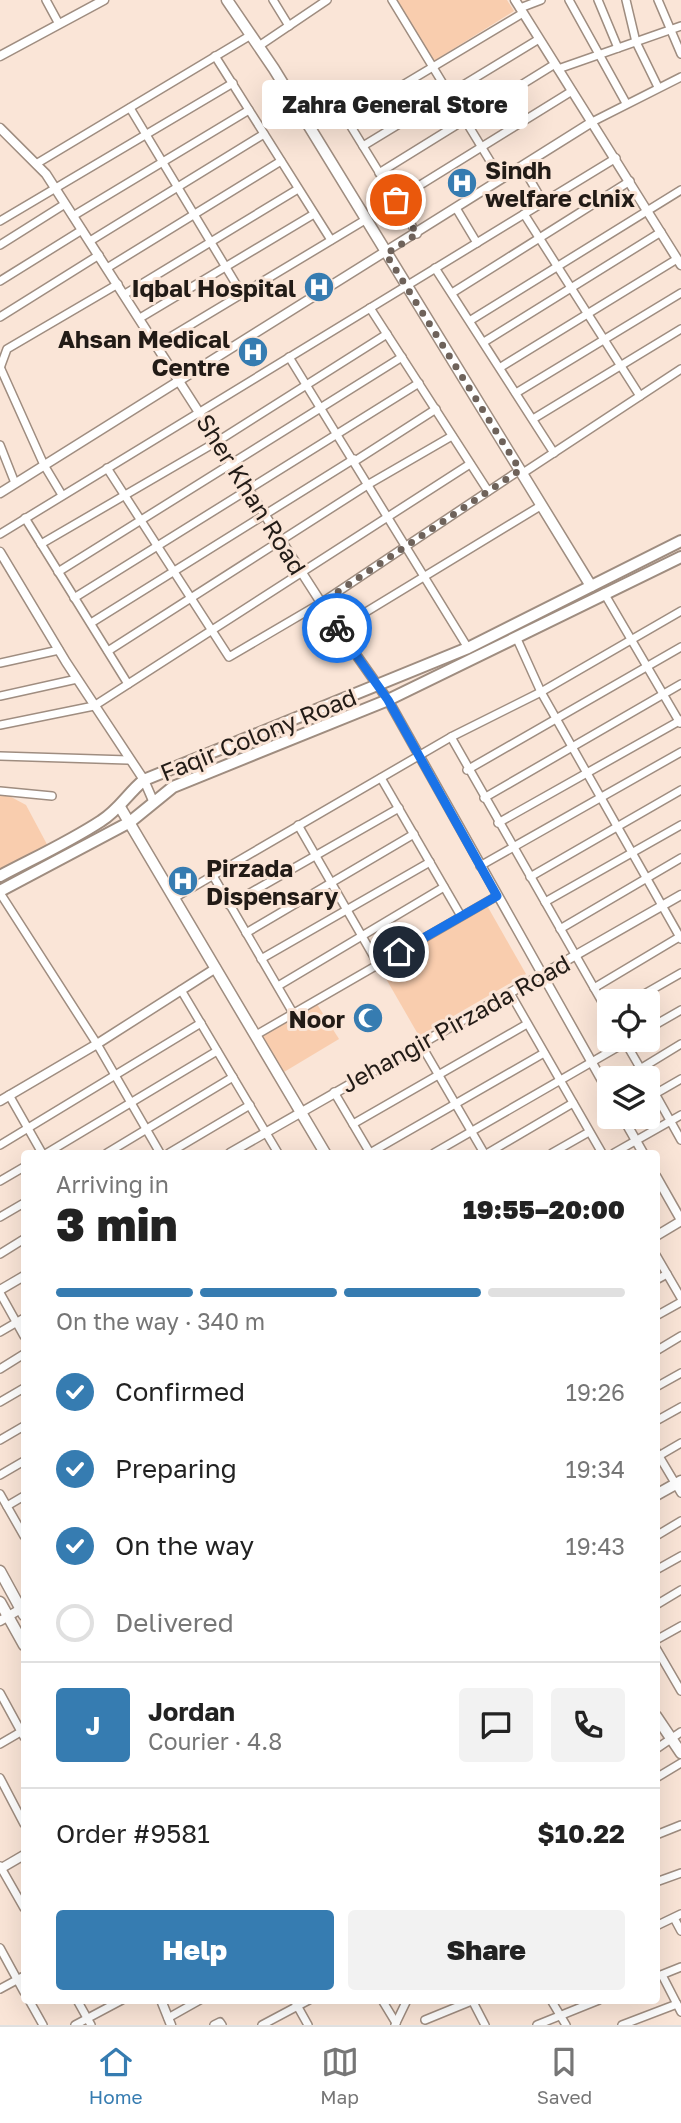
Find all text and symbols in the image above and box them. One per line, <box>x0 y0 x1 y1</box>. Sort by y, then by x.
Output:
callout: Zahra General Store <box>263 81 529 130</box>
text: Zahra General Store <box>282 90 508 118</box>
place label: Sindh welfare clnix <box>485 155 635 212</box>
hospital icon: Sindh welfare clnix <box>445 166 479 200</box>
pin <box>366 170 426 230</box>
icon: bag <box>377 181 415 219</box>
hospital icon: Iqbal Hospital <box>302 270 336 304</box>
place label: Iqbal Hospital <box>131 273 296 302</box>
place label: Ahsan Medical Centre <box>58 324 230 381</box>
hospital icon: Ahsan Medical Centre <box>236 335 270 369</box>
street label: Sher Khan Road <box>191 408 313 580</box>
courier <box>302 593 372 663</box>
icon: bike <box>318 609 356 647</box>
street label: Faqir Colony Road <box>156 681 360 787</box>
place label: Pirzada Dispensary <box>206 853 339 910</box>
hospital icon: Pirzada Dispensary <box>166 864 200 898</box>
pin <box>369 922 429 982</box>
icon: home <box>380 933 418 971</box>
street label: Jehangir Pirzada Road <box>335 948 575 1098</box>
map controls <box>597 989 660 1129</box>
button: locate <box>597 989 660 1052</box>
mosque icon: Noor <box>351 1001 385 1035</box>
place label: Noor <box>289 1004 345 1033</box>
button: layers <box>597 1066 660 1129</box>
text: Arriving in <box>56 1170 169 1198</box>
text: 19:55–20:00 <box>463 1194 625 1225</box>
text: 3 min <box>56 1196 178 1251</box>
text: On the way · 340 m <box>56 1307 265 1335</box>
icon: check <box>56 1373 94 1411</box>
text: Confirmed <box>115 1376 245 1407</box>
text: 19:26 <box>566 1378 625 1406</box>
icon: check <box>56 1450 94 1488</box>
text: Preparing <box>115 1453 237 1484</box>
text: 19:34 <box>566 1455 625 1483</box>
icon: check <box>56 1527 94 1565</box>
text: On the way <box>115 1530 254 1561</box>
text: 19:43 <box>566 1532 625 1560</box>
text: Delivered <box>115 1607 234 1638</box>
button: chat <box>459 1688 533 1762</box>
button: phone <box>551 1688 625 1762</box>
text: Jordan <box>148 1696 235 1727</box>
text: J <box>86 1710 100 1741</box>
text: Courier · 4.8 <box>148 1727 282 1755</box>
text: Order #9581 <box>56 1818 210 1849</box>
text: $10.22 <box>537 1818 625 1849</box>
button: Help <box>56 1910 334 1990</box>
button: Share <box>348 1910 625 1990</box>
tab: Home <box>89 2043 143 2108</box>
tab: Map <box>320 2043 359 2108</box>
tab: Saved <box>537 2043 592 2108</box>

